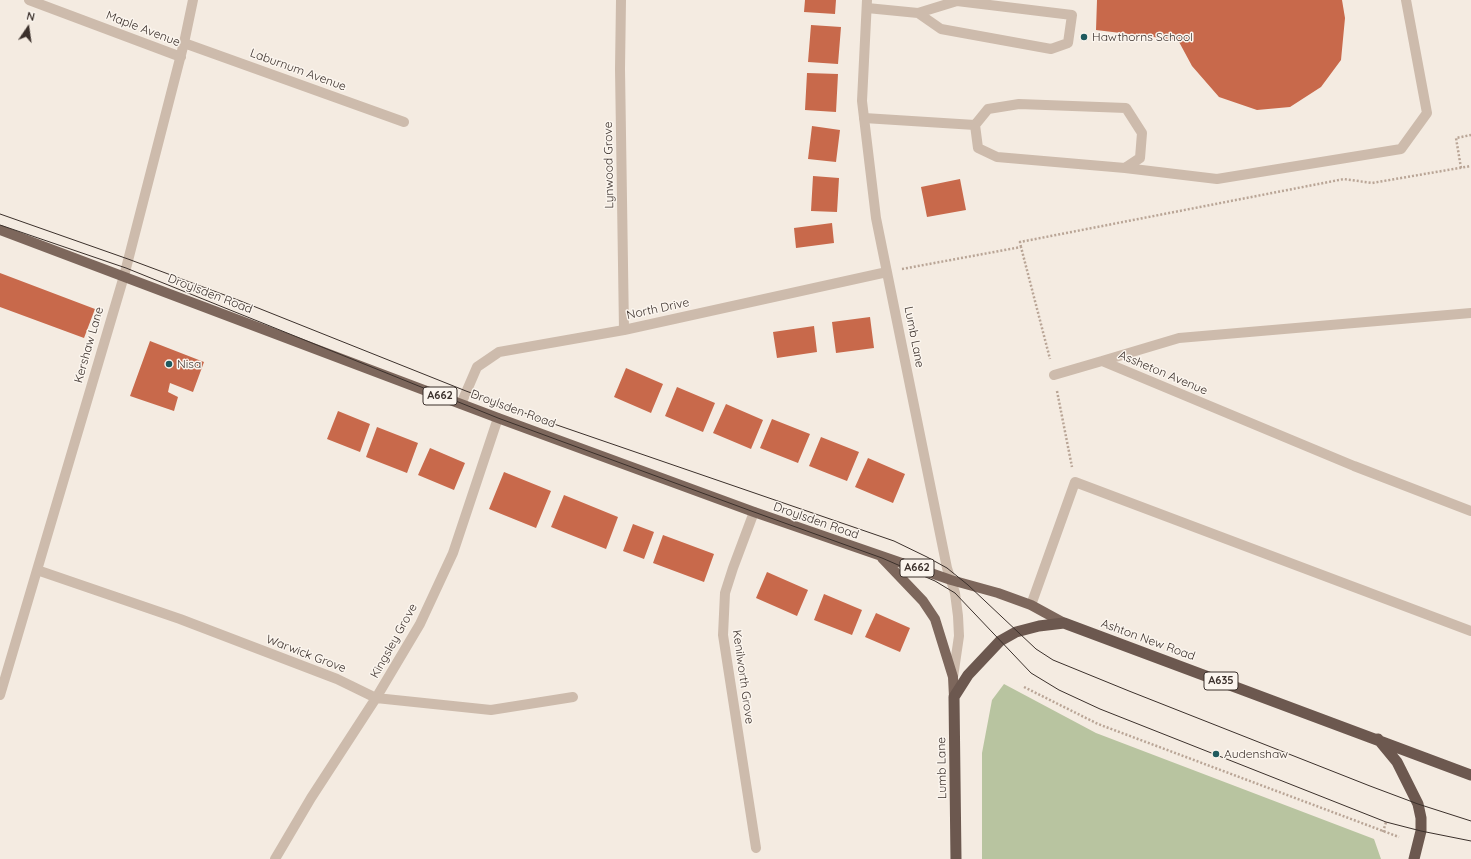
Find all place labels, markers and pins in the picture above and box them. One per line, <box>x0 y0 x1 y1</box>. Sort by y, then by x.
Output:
place label: Hawthorns School <box>1092 30 1193 44</box>
marker: Hawthorns School <box>1079 32 1089 42</box>
place label: Nisa <box>177 357 201 371</box>
marker: Nisa <box>164 359 174 369</box>
place label: Audenshaw <box>1224 747 1288 761</box>
marker: Audenshaw <box>1211 749 1221 759</box>

